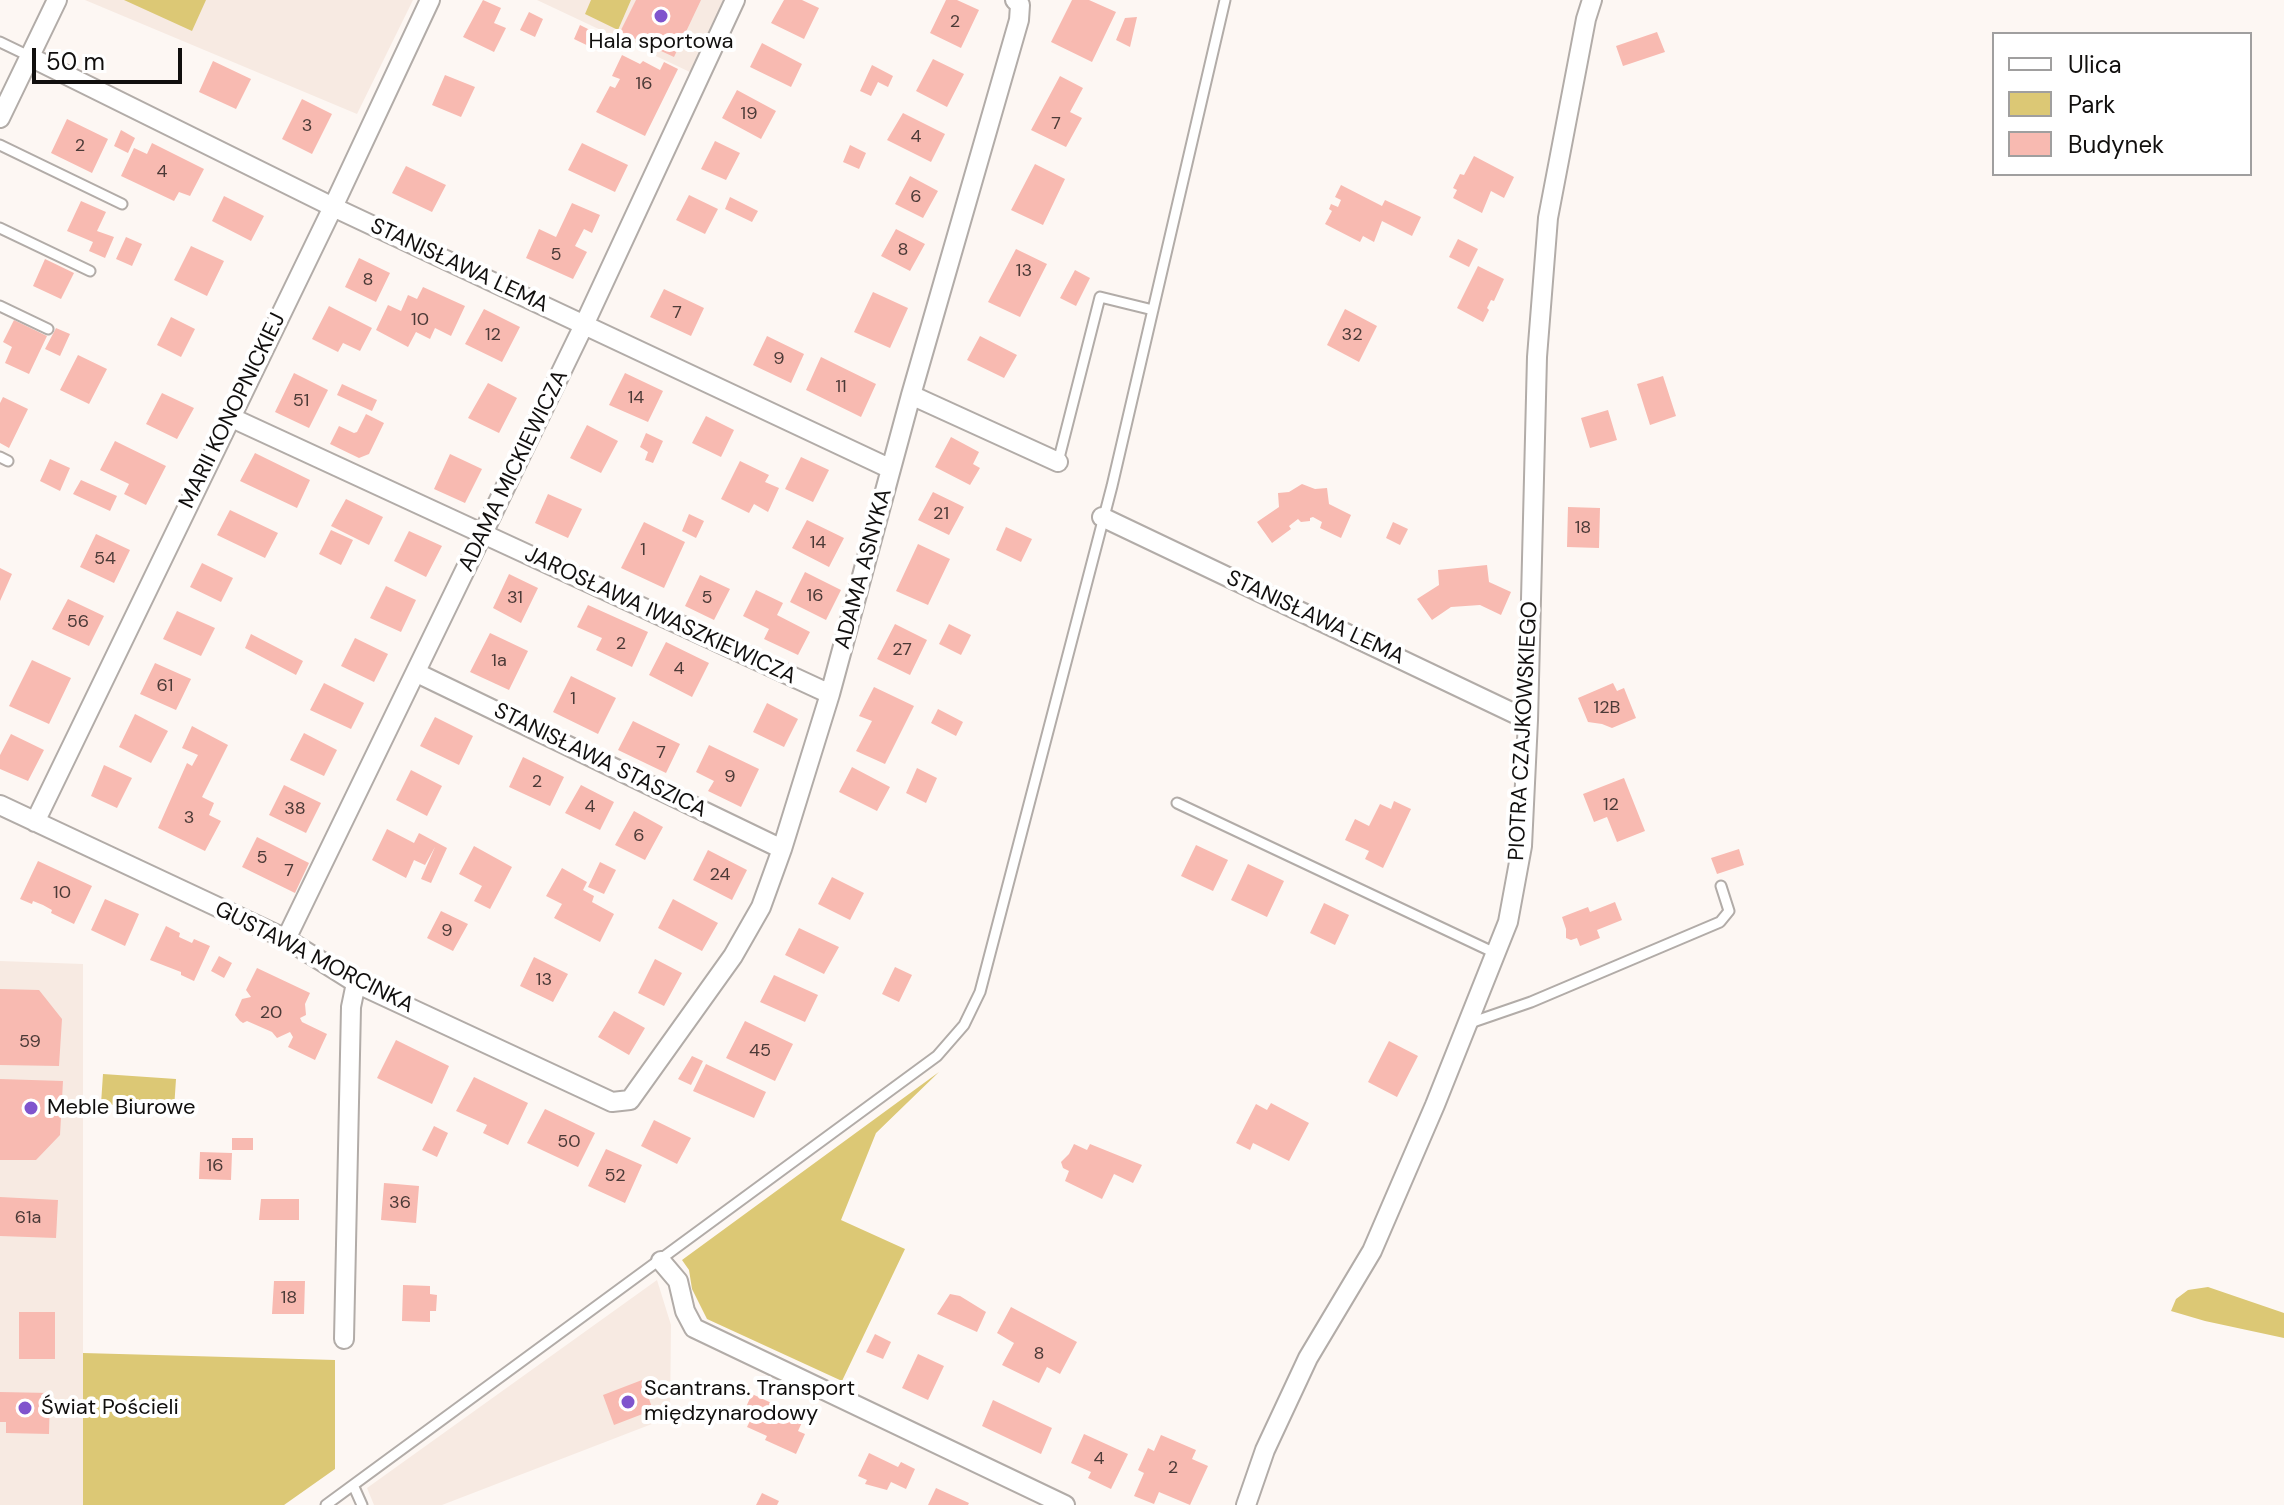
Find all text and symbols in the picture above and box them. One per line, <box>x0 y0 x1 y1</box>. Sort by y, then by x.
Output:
marker: Hala sportowa <box>652 7 670 25</box>
house number: 2 <box>950 11 960 33</box>
place label: Hala sportowa <box>589 29 733 55</box>
scale bar <box>36 32 186 82</box>
legend <box>1992 32 2252 176</box>
text: 50 m <box>46 46 105 77</box>
text: Ulica <box>2068 49 2122 80</box>
house number: 16 <box>636 73 652 95</box>
text: Park <box>2068 89 2115 120</box>
house number: 19 <box>741 103 757 125</box>
house number: 7 <box>1051 113 1061 135</box>
house number: 3 <box>302 115 312 137</box>
house number: 4 <box>911 126 921 148</box>
text: Budynek <box>2068 129 2164 160</box>
house number: 2 <box>75 135 85 157</box>
house number: 4 <box>157 161 167 183</box>
house number: 6 <box>910 186 922 208</box>
street label: STANISŁAWA LEMA <box>366 213 552 319</box>
house number: 8 <box>898 239 908 261</box>
house number: 5 <box>551 244 561 266</box>
house number: 13 <box>1016 260 1032 282</box>
house number: 8 <box>363 269 373 291</box>
house number: 7 <box>672 302 682 324</box>
street label: MARII KONOPNICKIEJ <box>174 309 292 513</box>
house number: 10 <box>411 309 429 331</box>
house number: 12 <box>485 324 501 346</box>
house number: 32 <box>1341 324 1363 346</box>
house number: 9 <box>773 348 785 370</box>
street label: ADAMA MICKIEWICZA <box>454 366 574 576</box>
house number: 11 <box>835 376 847 398</box>
house number: 14 <box>628 387 644 409</box>
house number: 51 <box>293 390 309 412</box>
street label: ADAMA ASNYKA <box>830 486 898 652</box>
house number: 21 <box>933 503 949 525</box>
house number: 18 <box>1575 517 1591 539</box>
house number: 14 <box>810 532 826 554</box>
house number: 1 <box>640 539 646 561</box>
street label: JAROSŁAWA IWASZKIEWICZA <box>520 541 800 691</box>
house number: 54 <box>94 548 116 570</box>
street label: STANISŁAWA LEMA <box>1222 565 1408 671</box>
house number: 16 <box>807 585 823 607</box>
house number: 31 <box>507 587 523 609</box>
house number: 5 <box>702 587 712 609</box>
street label: PIOTRA CZAJKOWSKIEGO <box>1504 601 1544 861</box>
house number: 56 <box>67 611 89 633</box>
house number: 2 <box>616 633 626 655</box>
house number: 27 <box>892 639 912 661</box>
house number: 1a <box>491 650 507 672</box>
house number: 4 <box>674 658 684 680</box>
house number: 61 <box>157 675 173 697</box>
house number: 1 <box>570 688 576 710</box>
house number: 12B <box>1594 697 1620 719</box>
street label: STANISŁAWA STASZICA <box>489 698 711 824</box>
house number: 7 <box>656 742 666 764</box>
house number: 9 <box>724 766 736 788</box>
house number: 2 <box>532 771 542 793</box>
house number: 12 <box>1603 794 1619 816</box>
house number: 4 <box>585 796 595 818</box>
house number: 38 <box>284 798 306 820</box>
house number: 3 <box>184 807 194 829</box>
house number: 6 <box>633 825 645 847</box>
house number: 5 <box>257 847 267 869</box>
house number: 7 <box>284 860 294 882</box>
house number: 24 <box>710 864 730 886</box>
house number: 10 <box>53 882 71 904</box>
street label: GUSTAWA MORCINKA <box>210 896 418 1020</box>
house number: 9 <box>441 920 453 942</box>
house number: 13 <box>536 969 552 991</box>
house number: 20 <box>260 1002 282 1024</box>
house number: 59 <box>19 1031 41 1053</box>
house number: 45 <box>749 1040 771 1062</box>
place label: Meble Biurowe <box>47 1095 195 1121</box>
marker: Meble Biurowe <box>22 1099 40 1117</box>
house number: 50 <box>557 1131 581 1153</box>
house number: 16 <box>207 1155 223 1177</box>
house number: 52 <box>604 1165 626 1187</box>
house number: 36 <box>389 1192 411 1214</box>
house number: 61a <box>15 1207 41 1229</box>
house number: 18 <box>281 1287 297 1309</box>
house number: 8 <box>1034 1343 1044 1365</box>
place label: Scantrans. Transport międzynarodowy <box>644 1376 855 1428</box>
marker: Scantrans. Transport międzynarodowy <box>619 1393 637 1411</box>
place label: Świat Pościeli <box>41 1395 179 1421</box>
marker: Świat Pościeli <box>16 1399 34 1417</box>
house number: 4 <box>1094 1448 1104 1470</box>
house number: 2 <box>1168 1457 1178 1479</box>

